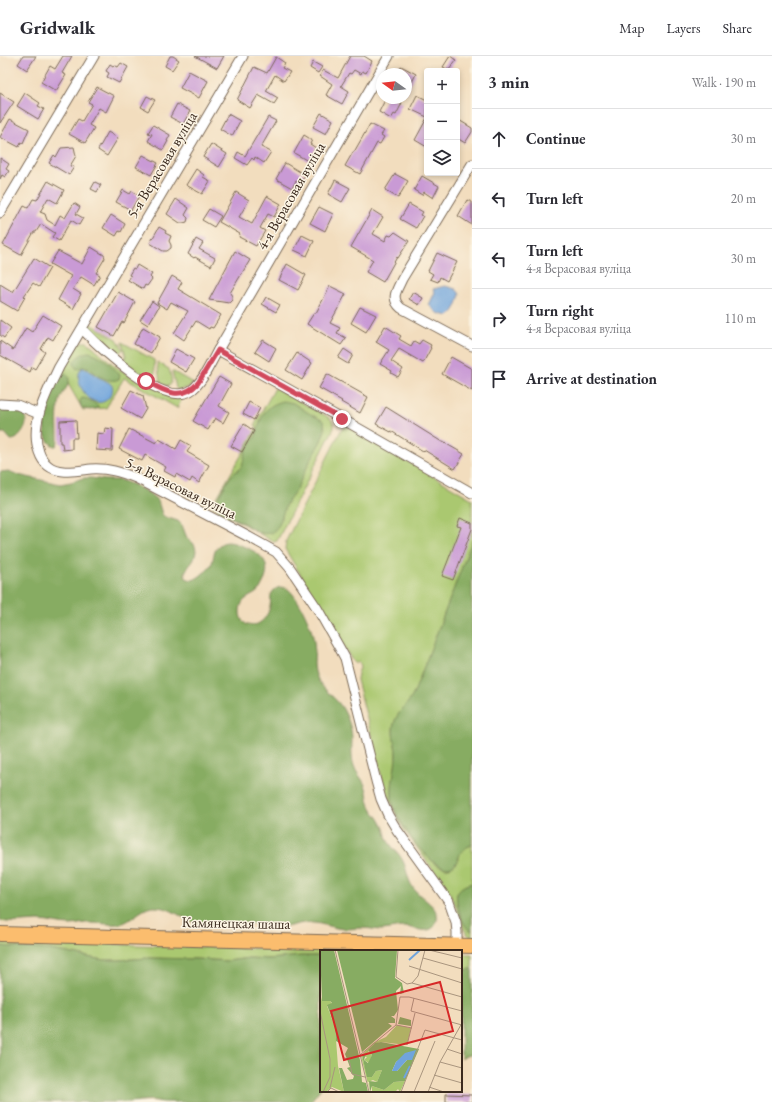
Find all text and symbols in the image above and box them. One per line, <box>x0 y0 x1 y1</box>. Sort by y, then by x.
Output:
text: Gridwalk <box>20 15 95 40</box>
text: Map <box>619 19 644 37</box>
text: Layers <box>666 19 701 37</box>
text: Share <box>723 19 752 37</box>
north arrow <box>376 68 412 104</box>
map controls <box>424 68 460 176</box>
button: + <box>424 68 460 104</box>
text: 3 min <box>488 71 529 93</box>
text: Walk · 190 m <box>692 74 756 91</box>
button: − <box>424 104 460 140</box>
street label: 5-я Верасовая вуліца <box>122 108 201 222</box>
icon: ahead <box>488 128 510 150</box>
text: Continue <box>526 129 586 148</box>
text: 30 m <box>731 130 756 147</box>
street label: 4-я Верасовая вуліца <box>252 138 329 253</box>
button: layers <box>424 140 460 176</box>
icon: left <box>488 188 510 210</box>
text: Turn left <box>526 189 583 208</box>
text: 20 m <box>731 190 756 207</box>
text: Turn left <box>526 241 583 260</box>
icon: left <box>488 248 510 270</box>
text: 30 m <box>731 250 756 267</box>
text: 4-я Верасовая вуліца <box>526 260 631 277</box>
text: Turn right <box>526 301 594 320</box>
icon: right <box>488 308 510 330</box>
text: 110 m <box>725 310 756 327</box>
text: 4-я Верасовая вуліца <box>526 320 631 337</box>
icon: arrive <box>488 368 510 390</box>
text: Arrive at destination <box>526 369 657 388</box>
route start <box>137 372 155 390</box>
route end <box>333 410 351 428</box>
street label: 5-я Верасовая вуліца <box>123 452 240 523</box>
street label: Камянецкая шаша <box>181 912 291 933</box>
inset map <box>320 950 462 1092</box>

